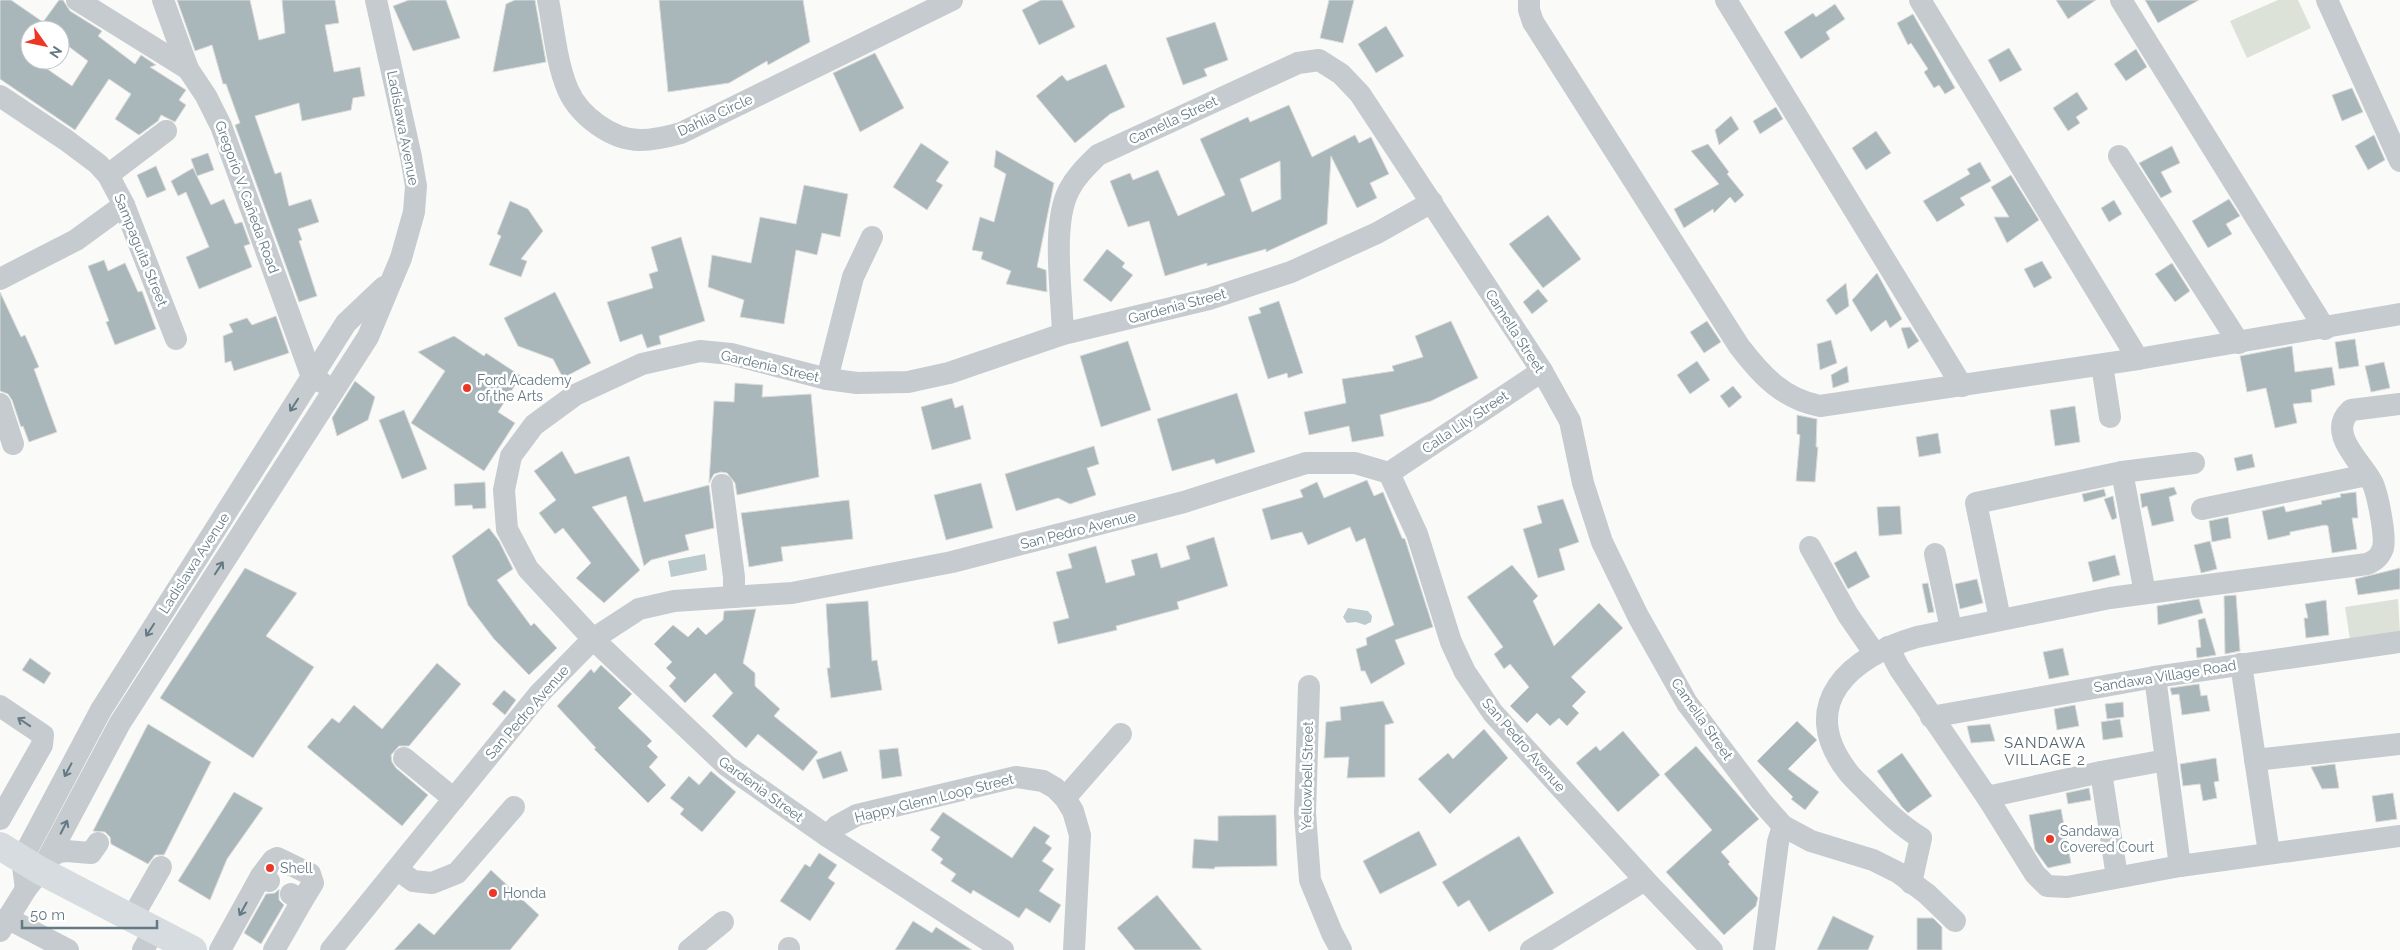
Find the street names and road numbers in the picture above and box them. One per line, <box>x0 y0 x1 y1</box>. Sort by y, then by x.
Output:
street label: Ladislawa Avenue <box>384 69 422 187</box>
street label: Dahlia Circle <box>675 91 755 139</box>
street label: Camella Street <box>1126 92 1220 148</box>
street label: Gregorio V. Cañeda Road <box>212 119 282 275</box>
street label: Sampaguita Street <box>111 191 171 309</box>
street label: Gardenia Street <box>1126 285 1228 327</box>
street label: Camella Street <box>1482 286 1548 376</box>
street label: Gardenia Street <box>719 347 821 385</box>
street label: Calla Lily Street <box>1419 387 1511 457</box>
street label: San Pedro Avenue <box>1019 508 1137 552</box>
street label: Ladislawa Avenue <box>156 510 232 616</box>
street label: Sandawa Village Road <box>2093 657 2237 695</box>
street label: San Pedro Avenue <box>482 662 572 762</box>
street label: Camella Street <box>1668 675 1736 763</box>
street label: San Pedro Avenue <box>1479 695 1569 795</box>
street label: Yellowbell Street <box>1298 721 1316 831</box>
street label: Gardenia Street <box>716 753 807 825</box>
street label: Happy Glenn Loop Street <box>853 770 1015 826</box>

